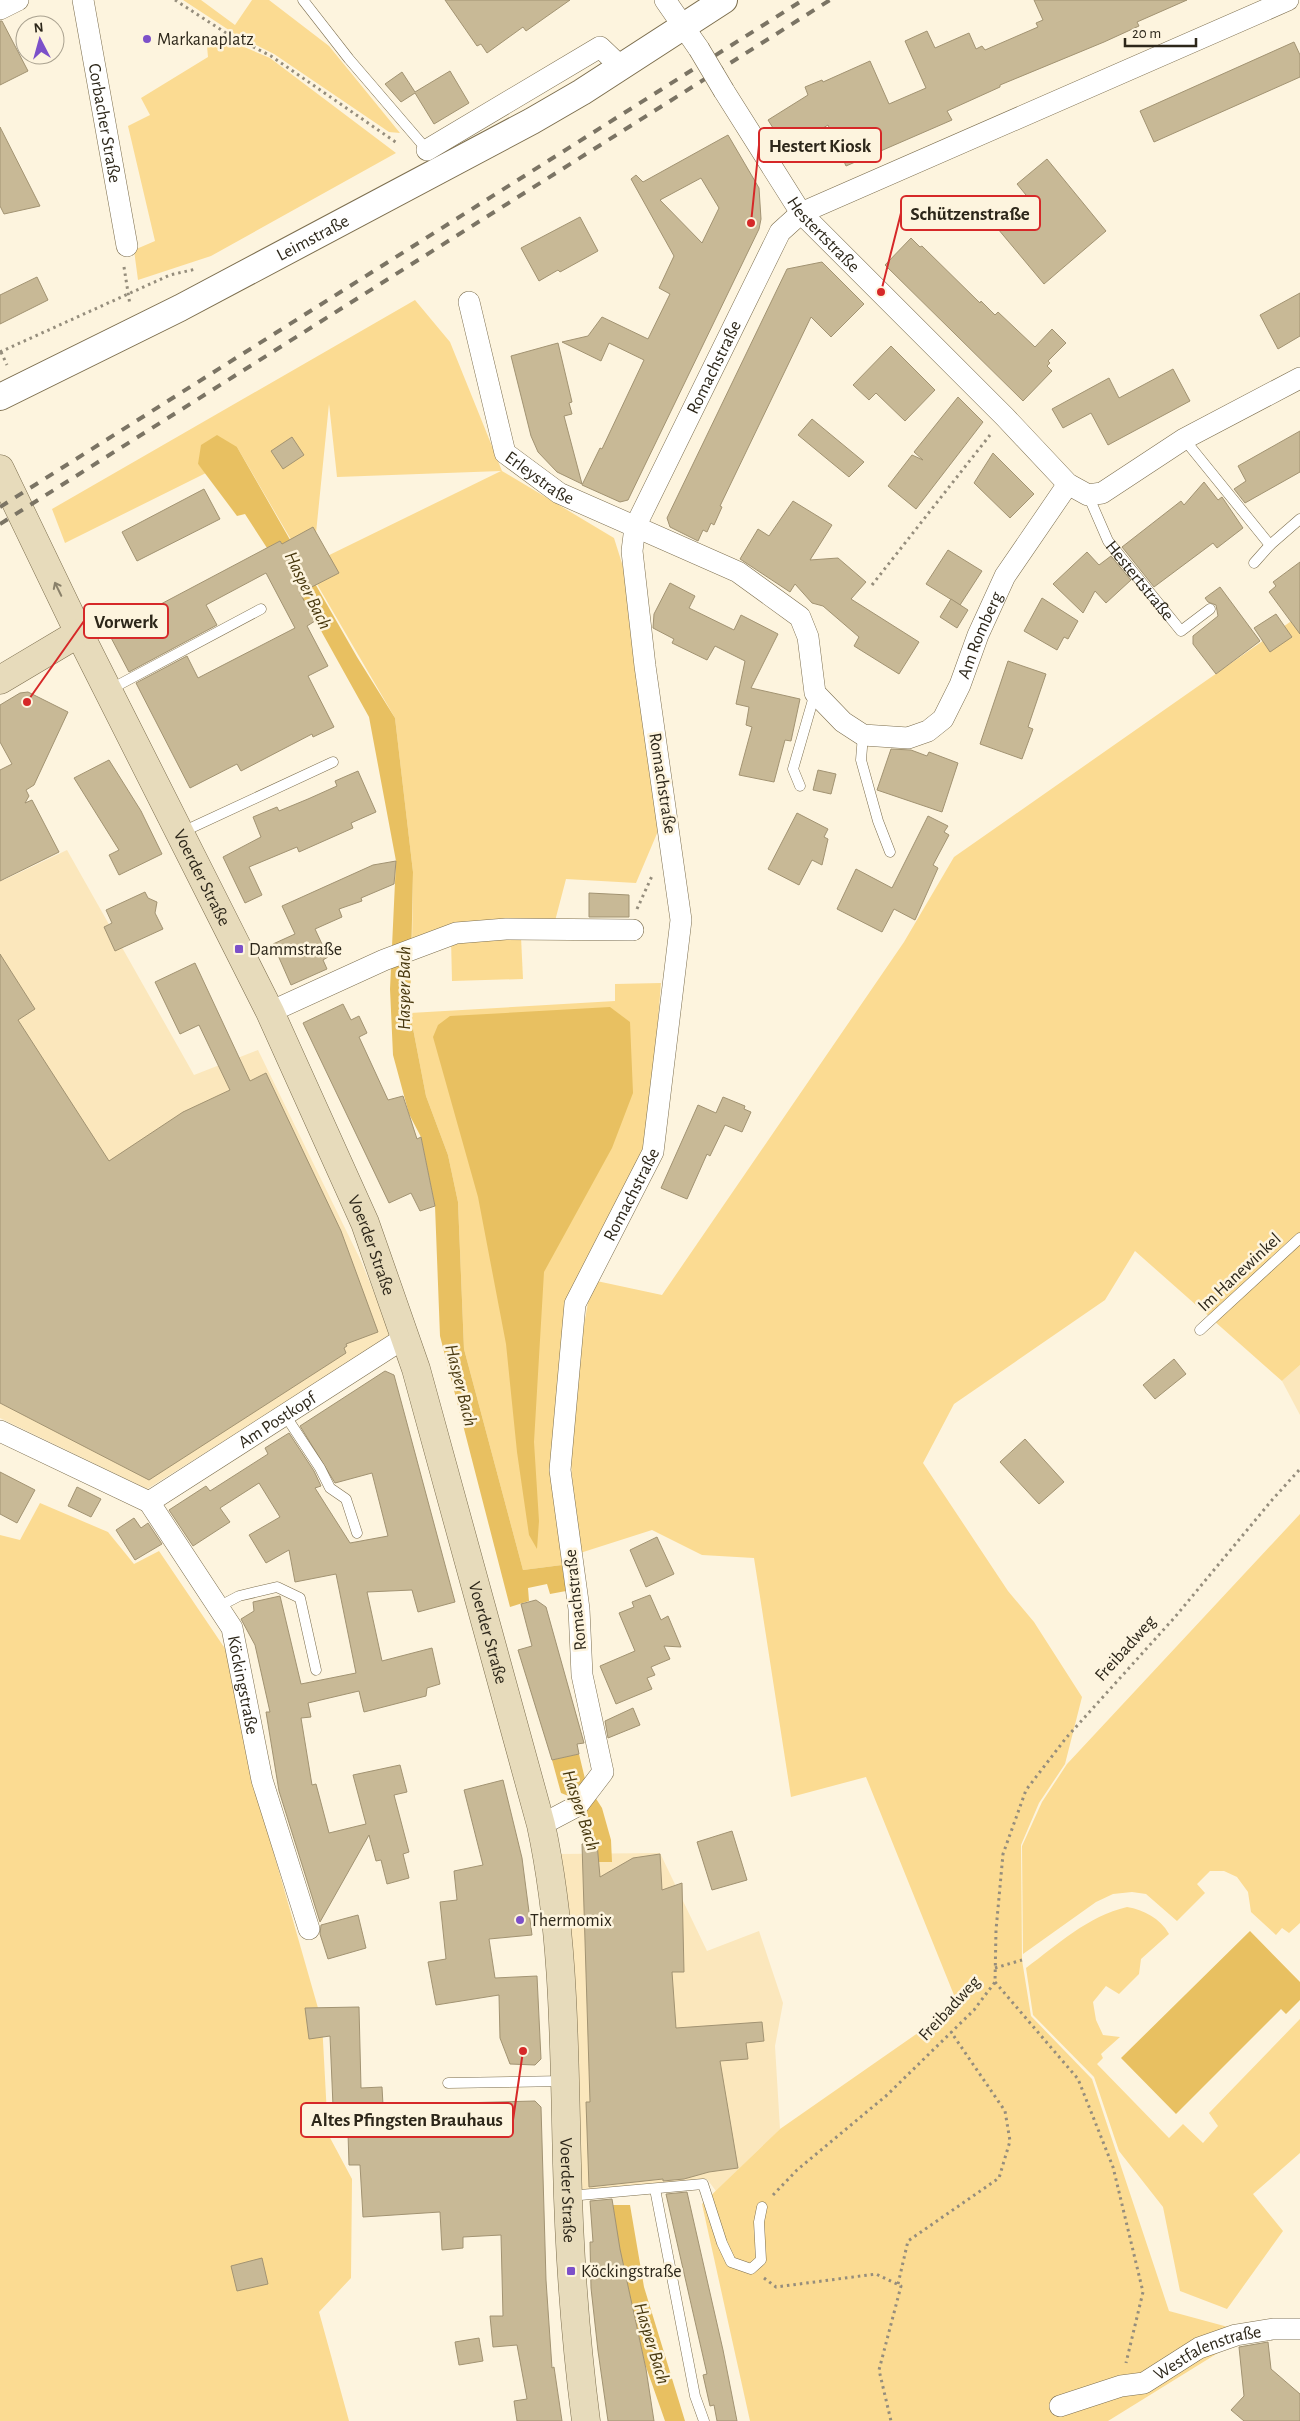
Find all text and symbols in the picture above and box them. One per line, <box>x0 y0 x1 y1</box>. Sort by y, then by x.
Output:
north arrow <box>15 15 65 65</box>
scale bar <box>1125 15 1196 47</box>
text: N <box>33 21 44 36</box>
text: 20 m <box>1132 26 1161 41</box>
place label: Markanaplatz <box>157 31 254 49</box>
marker: Markanaplatz <box>141 33 153 45</box>
street label: Corbacher Straße <box>85 62 124 184</box>
callout: Hestert Kiosk <box>759 128 881 162</box>
text: Hestert Kiosk <box>769 137 872 156</box>
street label: Hestertstraße <box>783 194 863 276</box>
callout: Schützenstraße <box>901 196 1040 230</box>
text: Schützenstraße <box>910 205 1030 224</box>
street label: Leimstraße <box>274 212 352 265</box>
street label: Romachstraße <box>684 318 745 417</box>
street label: Erleystraße <box>501 448 576 508</box>
street label: Hestertstraße <box>1102 538 1177 624</box>
water label: Hasper Bach <box>281 549 335 633</box>
one-way arrow <box>53 582 62 597</box>
street label: Am Romberg <box>955 589 1007 681</box>
callout: Vorwerk <box>84 604 168 638</box>
text: Vorwerk <box>94 613 159 632</box>
street label: Romachstraße <box>645 732 679 835</box>
street label: Voerder Straße <box>170 827 233 929</box>
place label: Dammstraße <box>249 941 342 959</box>
marker: Dammstraße <box>233 943 245 955</box>
water label: Hasper Bach <box>395 946 414 1030</box>
street label: Romachstraße <box>601 1145 663 1244</box>
street label: Voerder Straße <box>344 1193 398 1298</box>
street label: Im Hanewinkel <box>1195 1230 1285 1316</box>
water label: Hasper Bach <box>441 1342 480 1428</box>
street label: Am Postkopf <box>235 1388 321 1452</box>
street label: Romachstraße <box>562 1548 590 1651</box>
street label: Voerder Straße <box>465 1580 510 1686</box>
street label: Freibadweg <box>1092 1612 1160 1685</box>
street label: Köckingstraße <box>224 1634 261 1736</box>
water label: Hasper Bach <box>559 1768 603 1853</box>
place label: Thermomix <box>530 1912 612 1930</box>
marker: Thermomix <box>514 1914 526 1926</box>
street label: Freibadweg <box>915 1973 984 2045</box>
callout: Altes Pfingsten Brauhaus <box>301 2103 513 2137</box>
text: Altes Pfingsten Brauhaus <box>311 2111 503 2130</box>
street label: Voerder Straße <box>556 2137 578 2243</box>
place label: Köckingstraße <box>581 2263 681 2281</box>
marker: Köckingstraße <box>565 2265 577 2277</box>
water label: Hasper Bach <box>630 2300 673 2386</box>
street label: Westfalenstraße <box>1151 2323 1263 2384</box>

